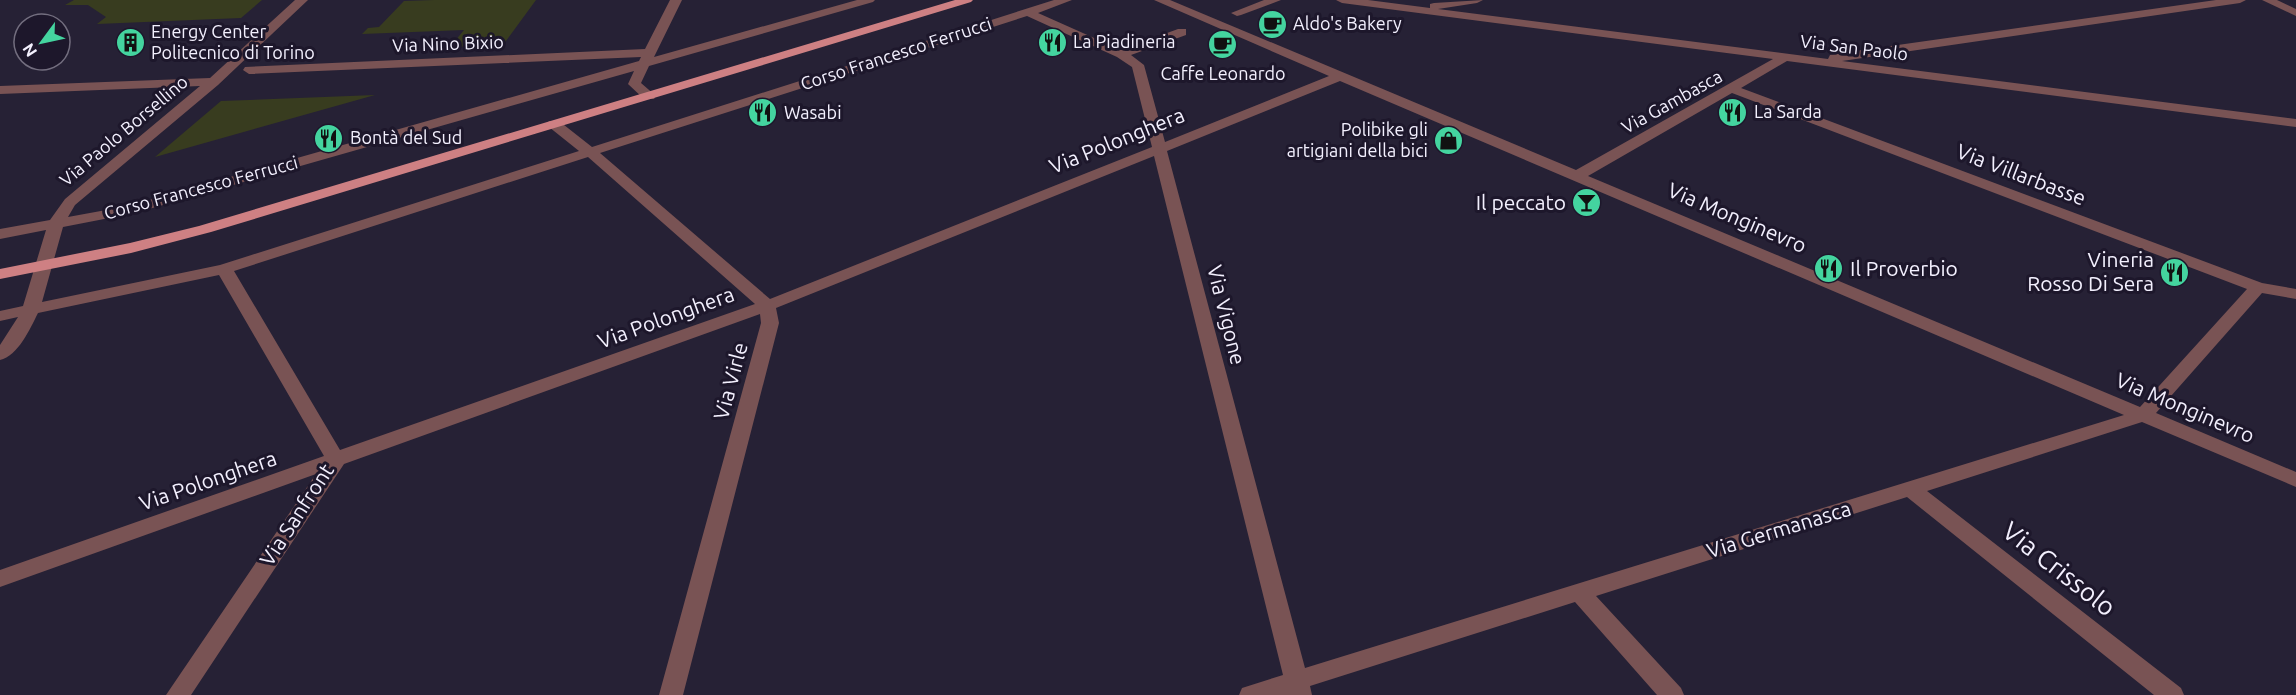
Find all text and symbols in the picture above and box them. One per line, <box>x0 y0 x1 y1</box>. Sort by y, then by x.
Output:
cafe icon: Aldo's Bakery <box>1256 8 1288 40</box>
north arrow <box>12 12 72 72</box>
street label: Corso Francesco Ferrucci <box>798 13 994 93</box>
place label: Aldo's Bakery <box>1293 13 1402 33</box>
place label: Energy Center Politecnico di Torino <box>151 21 315 62</box>
building icon: Energy Center Politecnico di Torino <box>114 26 146 58</box>
restaurant icon: La Piadineria <box>1036 26 1068 58</box>
cafe icon: Caffe Leonardo <box>1207 29 1239 61</box>
street label: Via San Paolo <box>1799 30 1909 64</box>
street label: Via Nino Bixio <box>392 31 504 55</box>
place label: La Piadineria <box>1073 31 1176 51</box>
text: N <box>19 40 40 60</box>
place label: Caffe Leonardo <box>1160 63 1286 83</box>
street label: Via Gambasca <box>1618 65 1725 137</box>
street label: Via Paolo Borsellino <box>55 71 191 190</box>
restaurant icon: La Sarda <box>1717 96 1749 128</box>
restaurant icon: Wasabi <box>747 97 779 129</box>
place label: La Sarda <box>1754 101 1822 121</box>
place label: Wasabi <box>784 102 842 122</box>
street label: Via Polonghera <box>1046 102 1188 178</box>
place label: Polibike gli artigiani della bici <box>1287 119 1428 160</box>
restaurant icon: Bontà del Sud <box>313 122 345 154</box>
shop icon: Polibike gli artigiani della bici <box>1433 124 1465 156</box>
place label: Bontà del Sud <box>350 127 462 147</box>
street label: Via Villarbasse <box>1953 138 2089 210</box>
street label: Corso Francesco Ferrucci <box>102 152 300 223</box>
street label: Via Monginevro <box>1664 177 1810 257</box>
bar icon: Il peccato <box>1571 187 1603 219</box>
place label: Il peccato <box>1476 190 1566 214</box>
place label: Vineria Rosso Di Sera <box>2027 247 2154 295</box>
restaurant icon: Il Proverbio <box>1813 253 1845 285</box>
place label: Il Proverbio <box>1850 256 1958 280</box>
restaurant icon: Vineria Rosso Di Sera <box>2159 256 2191 288</box>
street label: Via Vigone <box>1203 262 1251 367</box>
street label: Via Polonghera <box>594 281 737 353</box>
street label: Via Virle <box>708 340 752 422</box>
street label: Via Monginevro <box>2112 367 2258 447</box>
street label: Via Polonghera <box>136 445 279 515</box>
street label: Via Sanfront <box>254 459 338 570</box>
street label: Via Germanasca <box>1704 496 1854 562</box>
street label: Via Crissolo <box>1997 516 2121 622</box>

